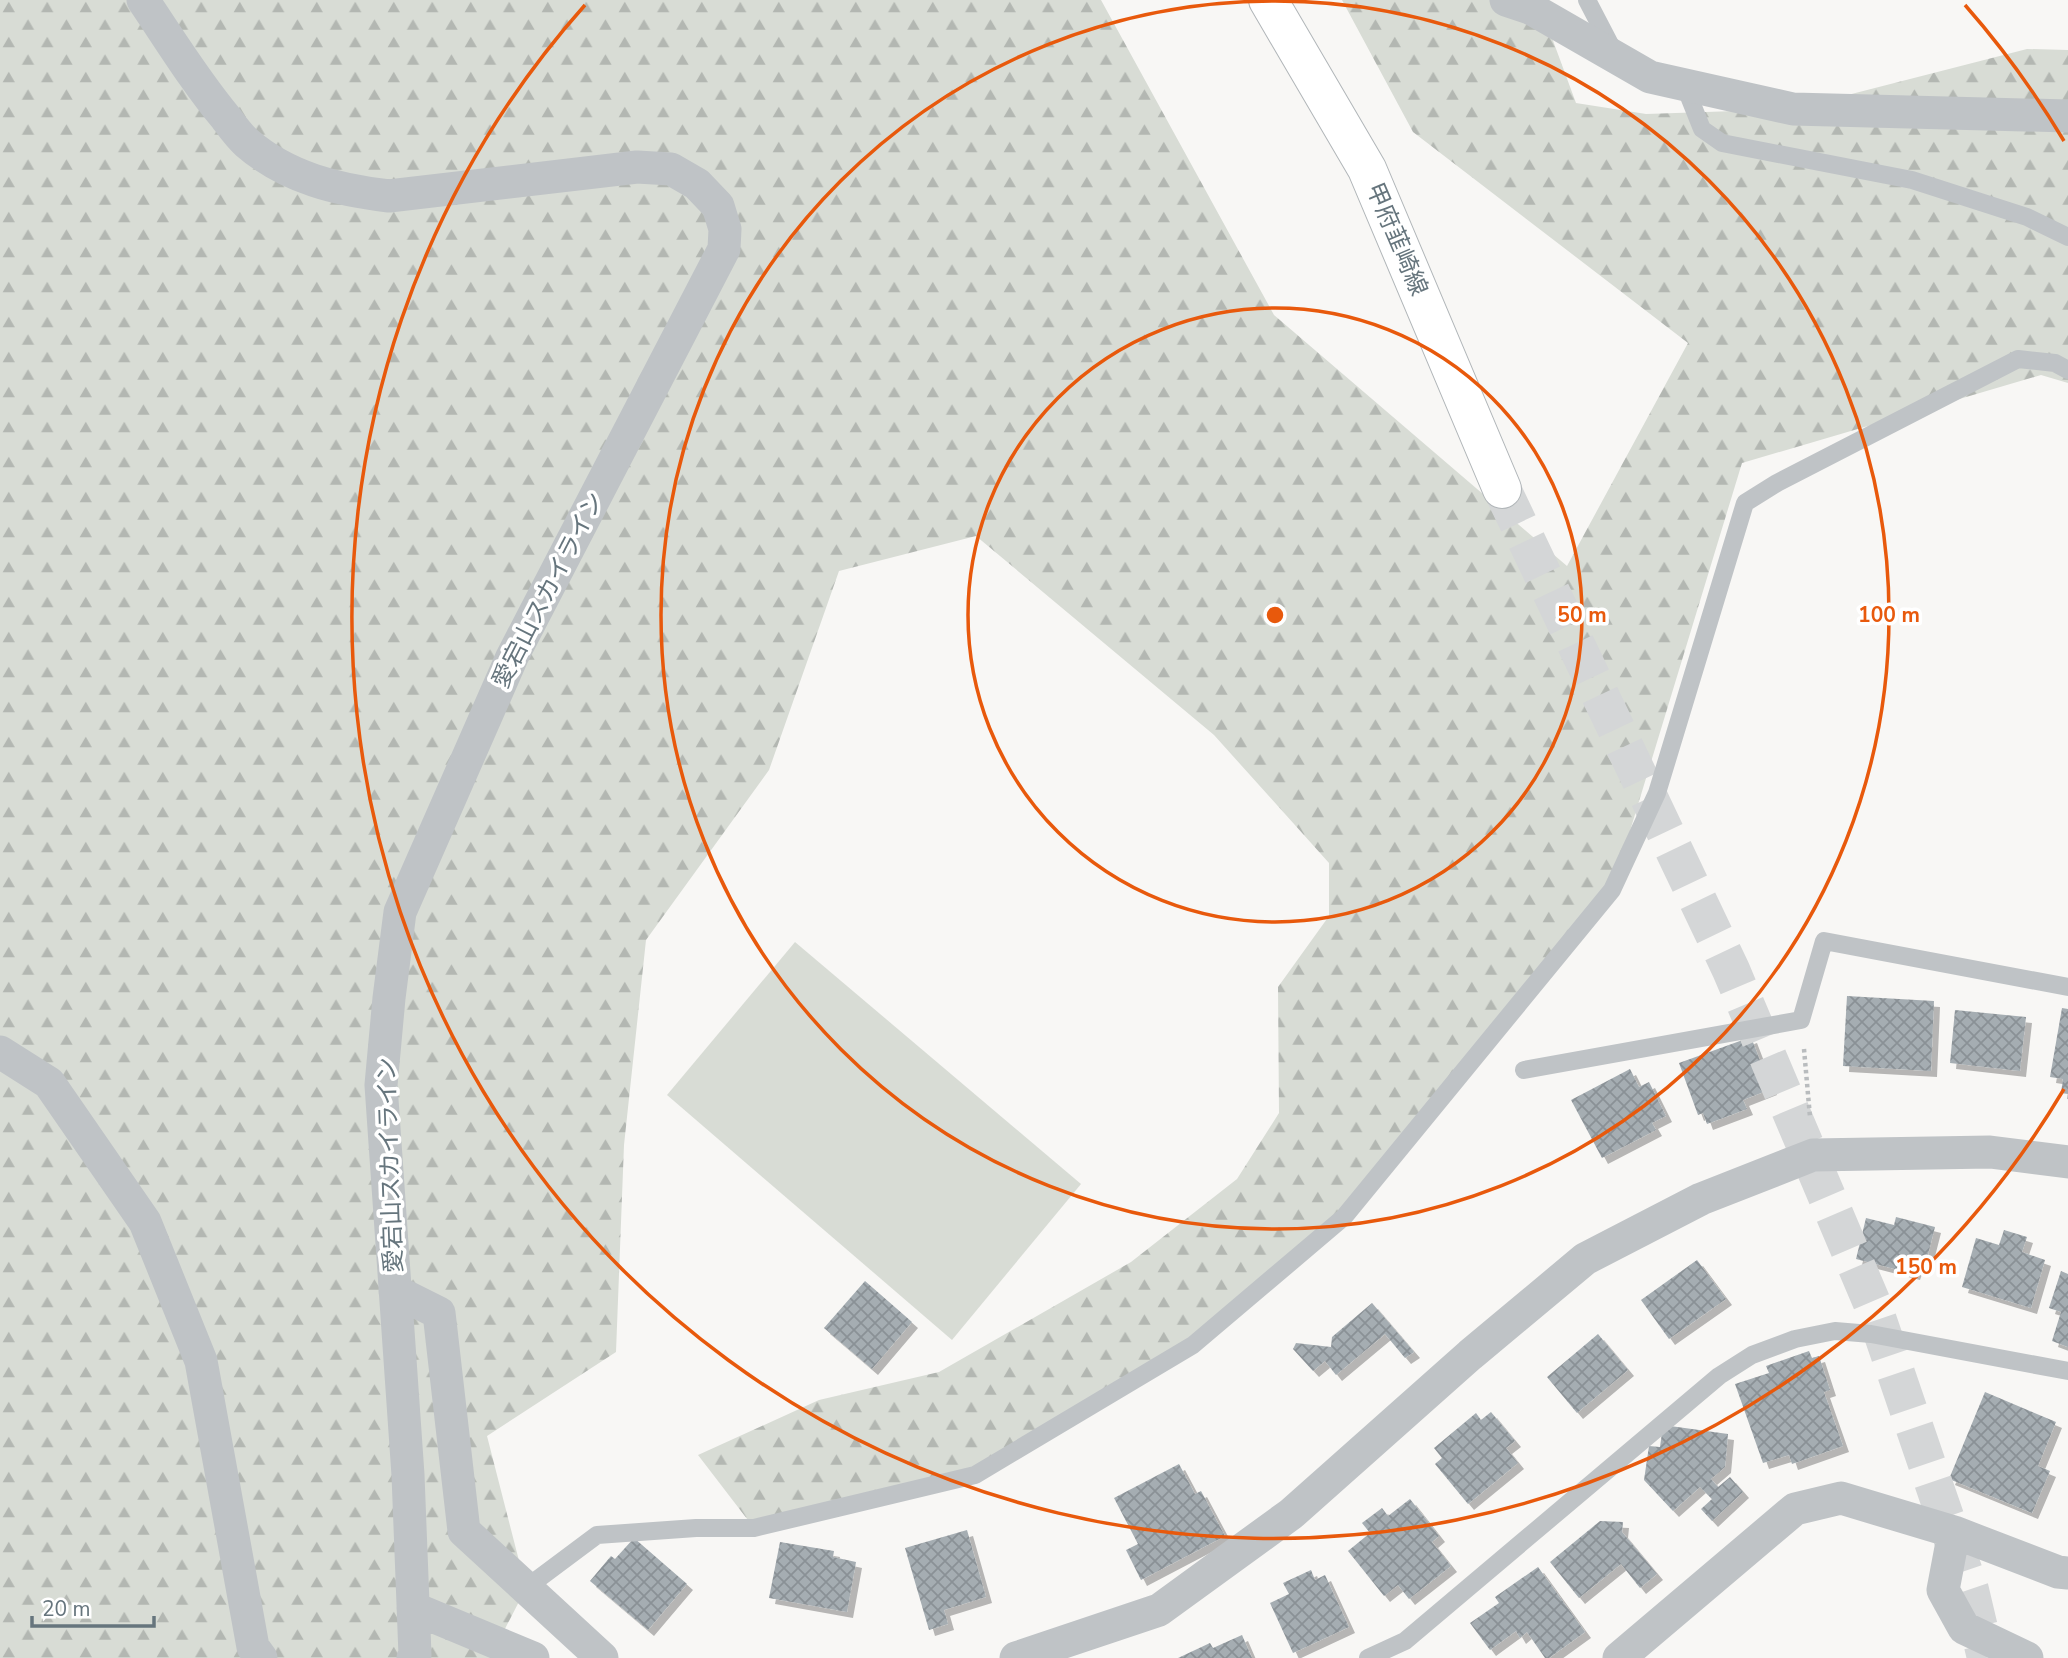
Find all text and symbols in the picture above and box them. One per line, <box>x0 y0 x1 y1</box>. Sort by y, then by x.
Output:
street label: 甲府韮崎線 <box>1359 178 1435 300</box>
street label: 愛宕山スカイライン <box>485 487 611 693</box>
text: 50 m <box>1557 601 1607 629</box>
text: 100 m <box>1858 601 1920 629</box>
centre of rings <box>1263 603 1287 627</box>
street label: 愛宕山スカイライン <box>370 1057 410 1273</box>
text: 150 m <box>1895 1253 1957 1281</box>
scale bar <box>32 1584 154 1628</box>
text: 20 m <box>42 1595 91 1623</box>

